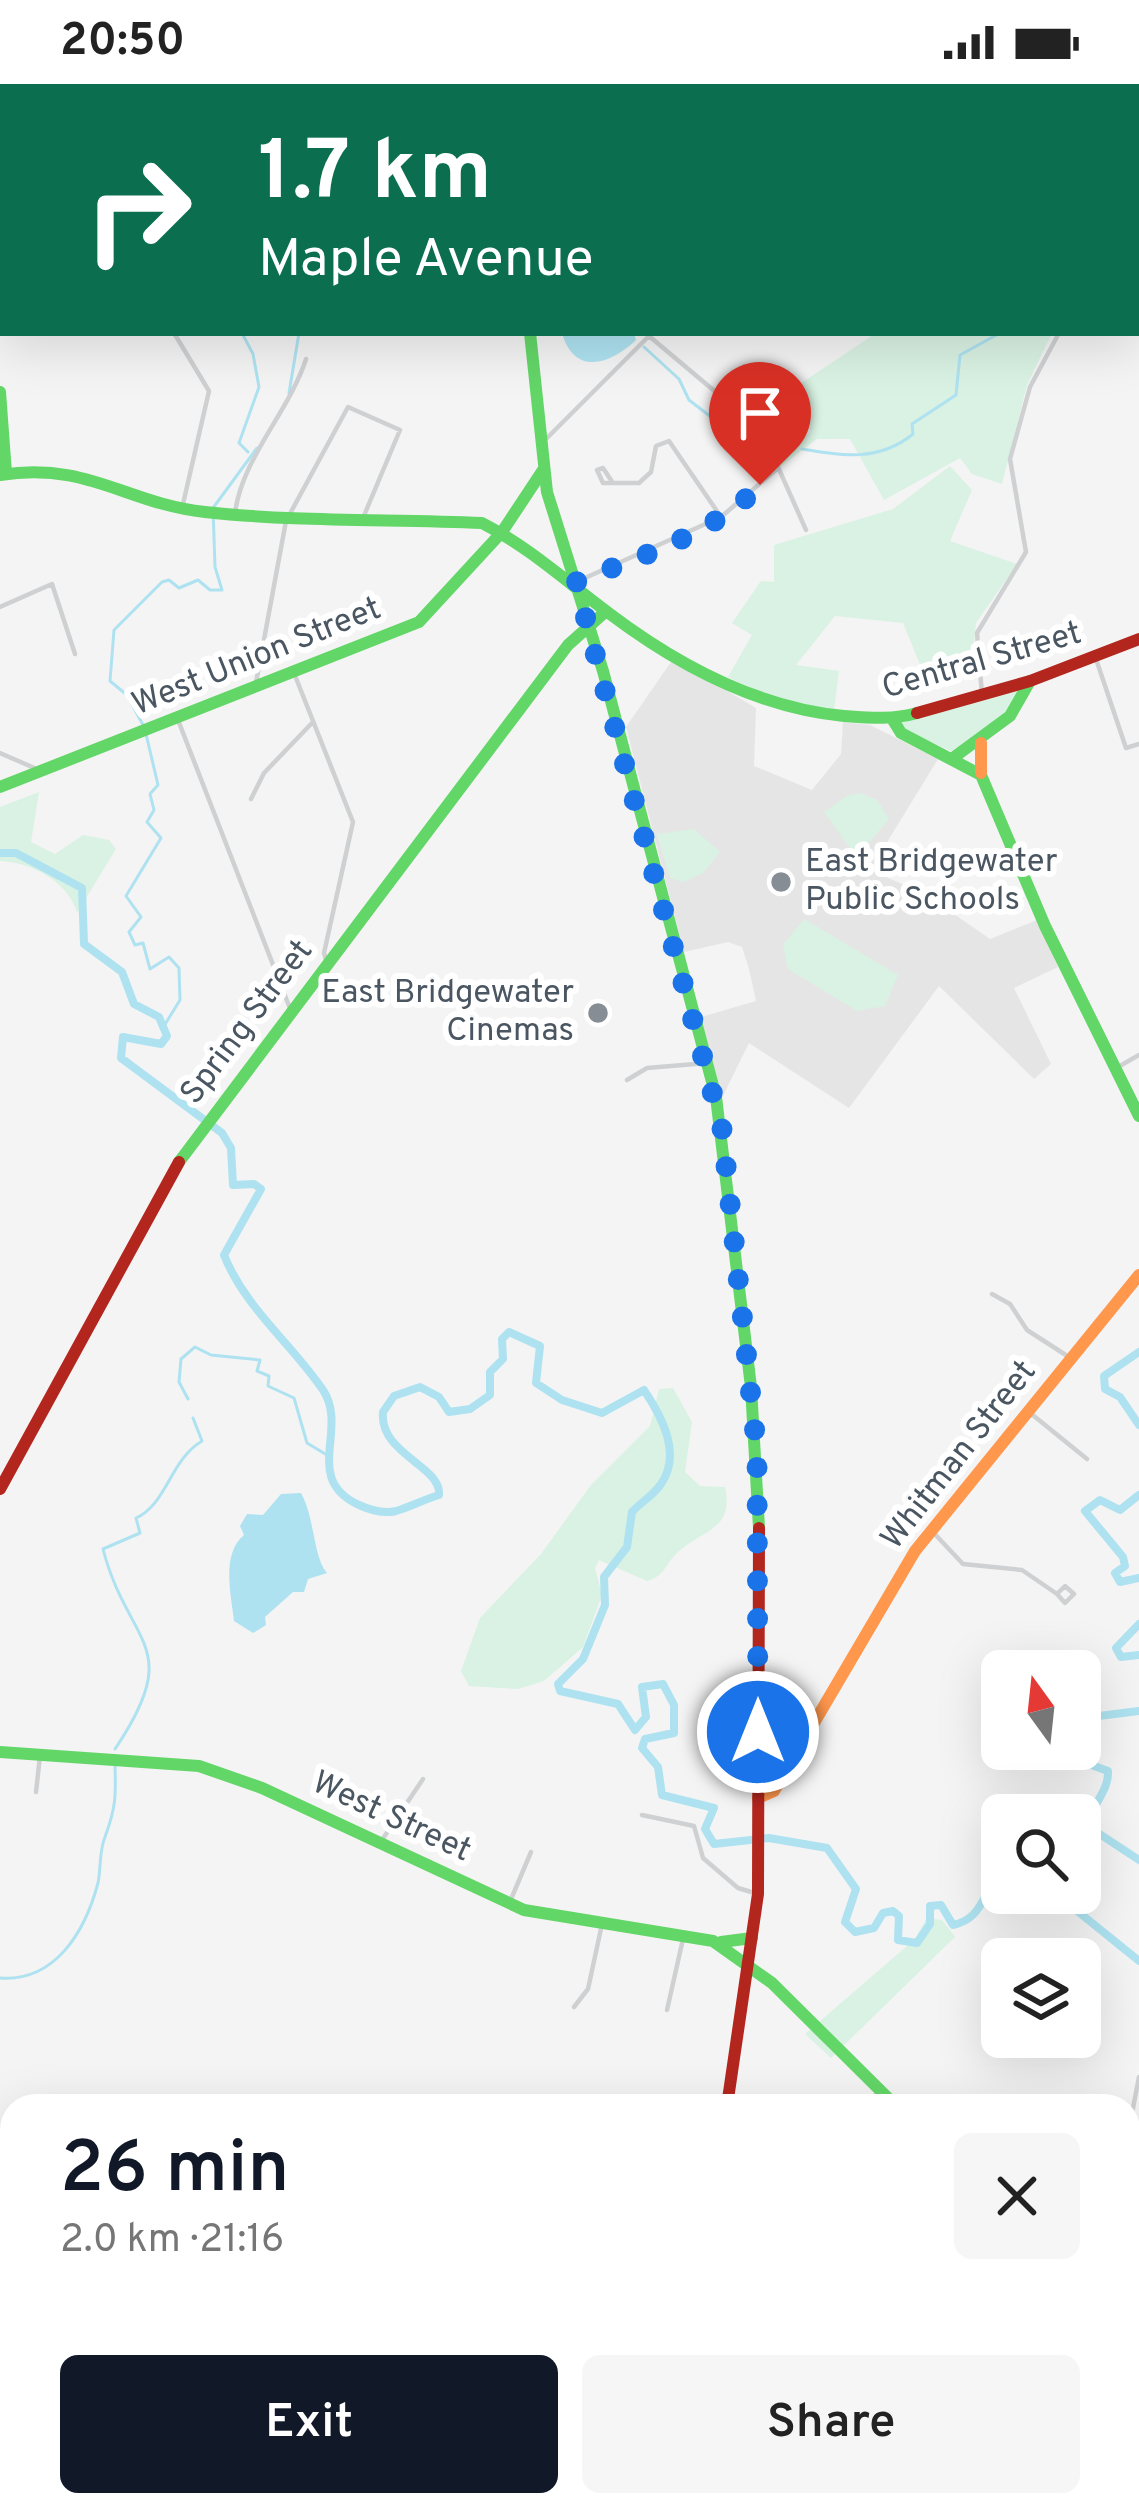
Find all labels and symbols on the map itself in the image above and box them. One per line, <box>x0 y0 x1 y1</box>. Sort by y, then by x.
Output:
pin <box>709 362 811 485</box>
street label: West Union Street <box>126 589 388 727</box>
street label: Central Street <box>877 613 1087 711</box>
place label: East Bridgewater Public Schools <box>805 842 1058 922</box>
marker: East Bridgewater Public Schools <box>768 869 794 895</box>
street label: Spring Street <box>172 932 324 1114</box>
place label: East Bridgewater Cinemas <box>321 973 574 1053</box>
marker: East Bridgewater Cinemas <box>585 1000 611 1026</box>
street label: Whitman Street <box>873 1353 1047 1559</box>
north arrow <box>981 1650 1101 1770</box>
position arrow <box>695 1669 821 1795</box>
street label: West Street <box>305 1763 477 1873</box>

